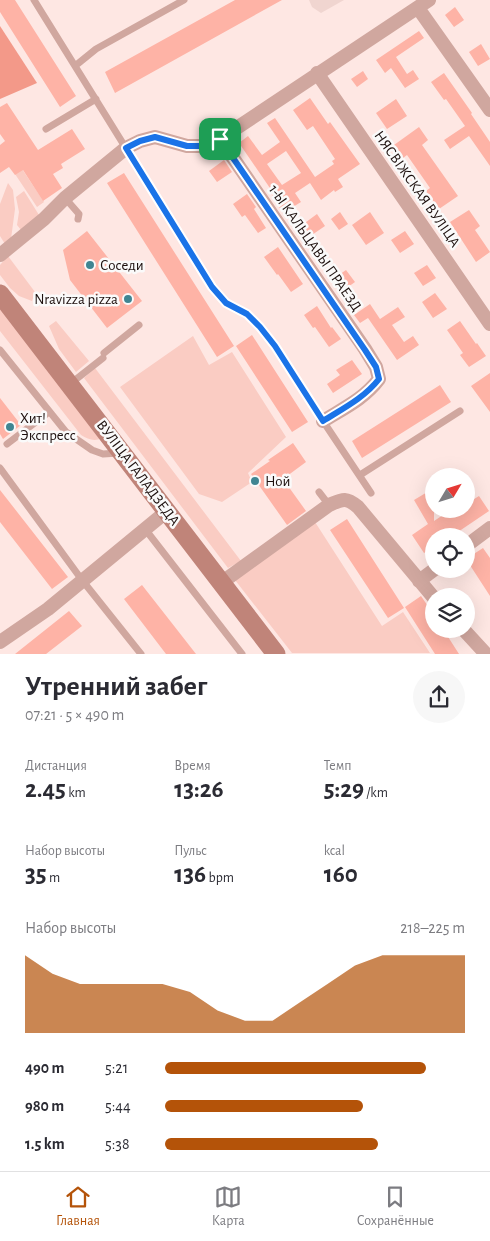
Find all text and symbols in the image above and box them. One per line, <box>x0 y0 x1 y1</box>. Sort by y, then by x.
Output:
pin <box>199 118 241 160</box>
icon: arrive <box>206 125 234 153</box>
street label: НЯСВІЖСКАЯ ВУЛІЦА <box>371 128 463 250</box>
street label: 1-Ы КАЛЬЦАВЫ ПРАЕЗД <box>266 182 364 314</box>
place label: Соседи <box>100 258 144 273</box>
marker: Соседи <box>84 259 96 271</box>
place label: Nravizza pizza <box>34 292 118 307</box>
marker: Nravizza pizza <box>122 293 134 305</box>
place label: Хит! Экспресс <box>20 411 76 443</box>
street label: ВУЛІЦА ГАЛАДЗЕДА <box>94 418 182 529</box>
marker: Хит! Экспресс <box>4 421 16 433</box>
north arrow <box>425 468 475 518</box>
map controls <box>425 468 475 638</box>
place label: Ной <box>265 474 290 489</box>
marker: Ной <box>249 475 261 487</box>
button: locate <box>425 528 475 578</box>
button: layers <box>425 588 475 638</box>
button: share <box>413 671 465 723</box>
text: Утренний забег <box>25 673 207 701</box>
text: 07:21 · 5 × 490 m <box>25 707 124 723</box>
text: Дистанция <box>25 759 87 773</box>
text: Время <box>174 759 211 773</box>
text: Темп <box>324 759 352 773</box>
text: 2.45 <box>25 777 66 802</box>
text: 13:26 <box>174 777 224 802</box>
text: 5:29 <box>324 777 364 802</box>
text: km <box>66 786 86 800</box>
text: /km <box>364 786 388 800</box>
text: Набор высоты <box>25 844 105 858</box>
text: Пульс <box>174 844 207 858</box>
text: kcal <box>324 844 345 858</box>
text: 35 <box>25 862 47 887</box>
text: 136 <box>174 862 206 887</box>
text: 160 <box>324 862 358 887</box>
text: m <box>47 871 60 885</box>
text: bpm <box>206 871 234 885</box>
text: Набор высоты <box>25 920 116 936</box>
text: 218–225 m <box>400 920 465 936</box>
text: 490 m <box>25 1060 64 1076</box>
text: 5:21 <box>105 1060 128 1076</box>
text: 980 m <box>25 1098 64 1114</box>
text: 5:44 <box>105 1098 131 1114</box>
text: 1.5 km <box>25 1136 65 1152</box>
text: 5:38 <box>105 1136 130 1152</box>
tab: Главная <box>56 1183 100 1230</box>
tab: Карта <box>212 1183 245 1230</box>
tab: Сохранённые <box>357 1183 434 1230</box>

